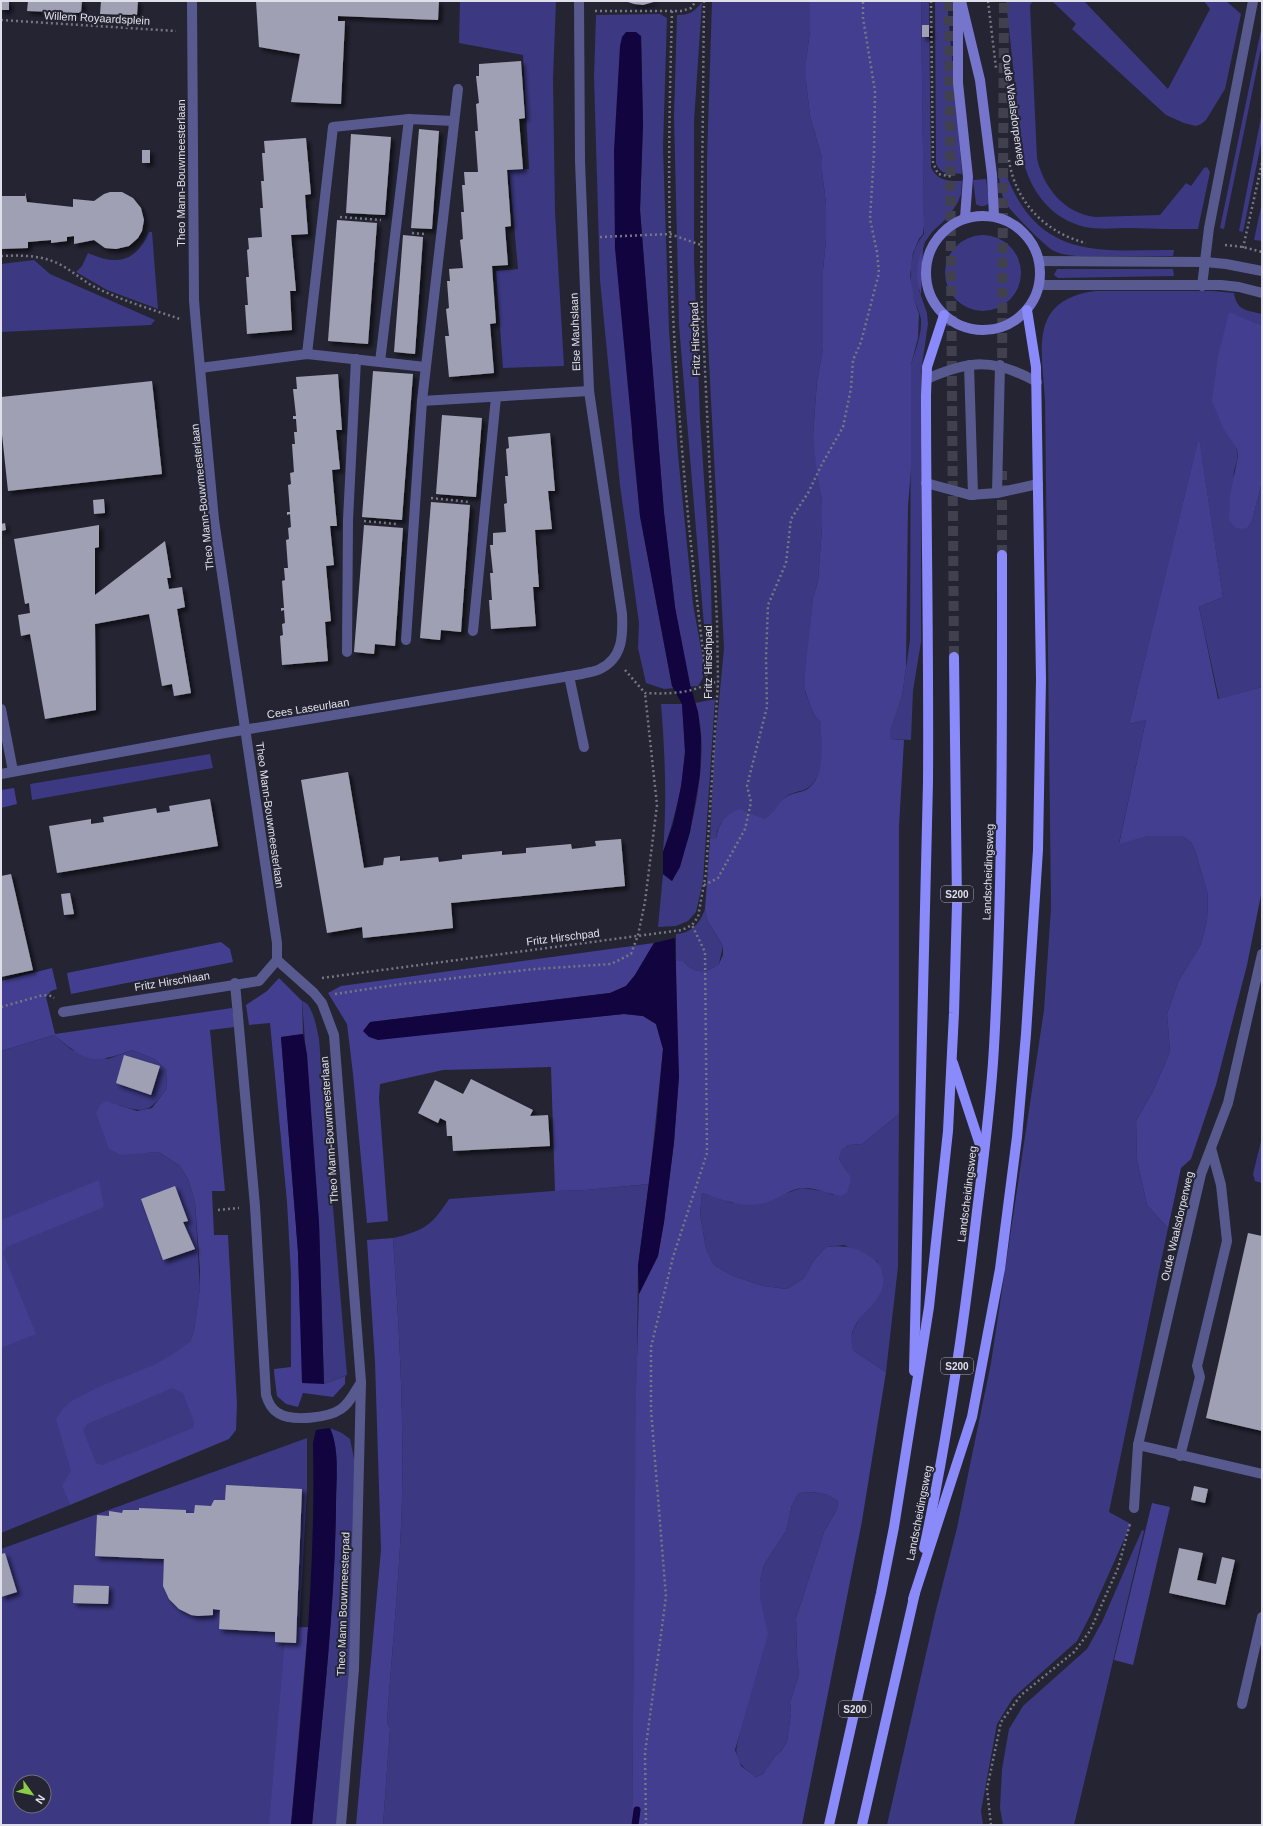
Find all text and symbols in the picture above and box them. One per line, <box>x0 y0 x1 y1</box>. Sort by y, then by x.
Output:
street label: Willem Royaardsplein <box>44 9 150 27</box>
street label: Oude Waalsdorperweg <box>1000 54 1028 166</box>
street label: Theo Mann-Bouwmeesterlaan <box>175 99 187 247</box>
street label: Else Mauhslaan <box>568 293 582 371</box>
street label: Fritz Hirschpad <box>688 302 702 376</box>
street label: Theo Mann-Bouwmeesterlaan <box>188 423 216 571</box>
street label: Fritz Hirschpad <box>702 625 714 699</box>
street label: Cees Laseurlaan <box>266 696 350 720</box>
street label: Theo Mann-Bouwmeesterlaan <box>254 741 286 889</box>
street label: Landscheidingsweg <box>980 823 996 921</box>
road number: S200 <box>941 886 973 902</box>
street label: Fritz Hirschpad <box>526 927 600 947</box>
street label: Fritz Hirschlaan <box>133 969 211 993</box>
street label: Theo Mann-Bouwmeesterlaan <box>318 1056 340 1204</box>
street label: Landscheidingsweg <box>955 1145 979 1243</box>
street label: Oude Waalsdorperweg <box>1159 1170 1195 1282</box>
road number: S200 <box>941 1358 973 1374</box>
street label: Landscheidingsweg <box>904 1464 934 1562</box>
street label: Theo Mann Bouwmeesterpad <box>334 1532 352 1676</box>
road number: S200 <box>839 1701 871 1717</box>
north arrow <box>12 1774 52 1814</box>
text: N <box>33 1793 48 1806</box>

